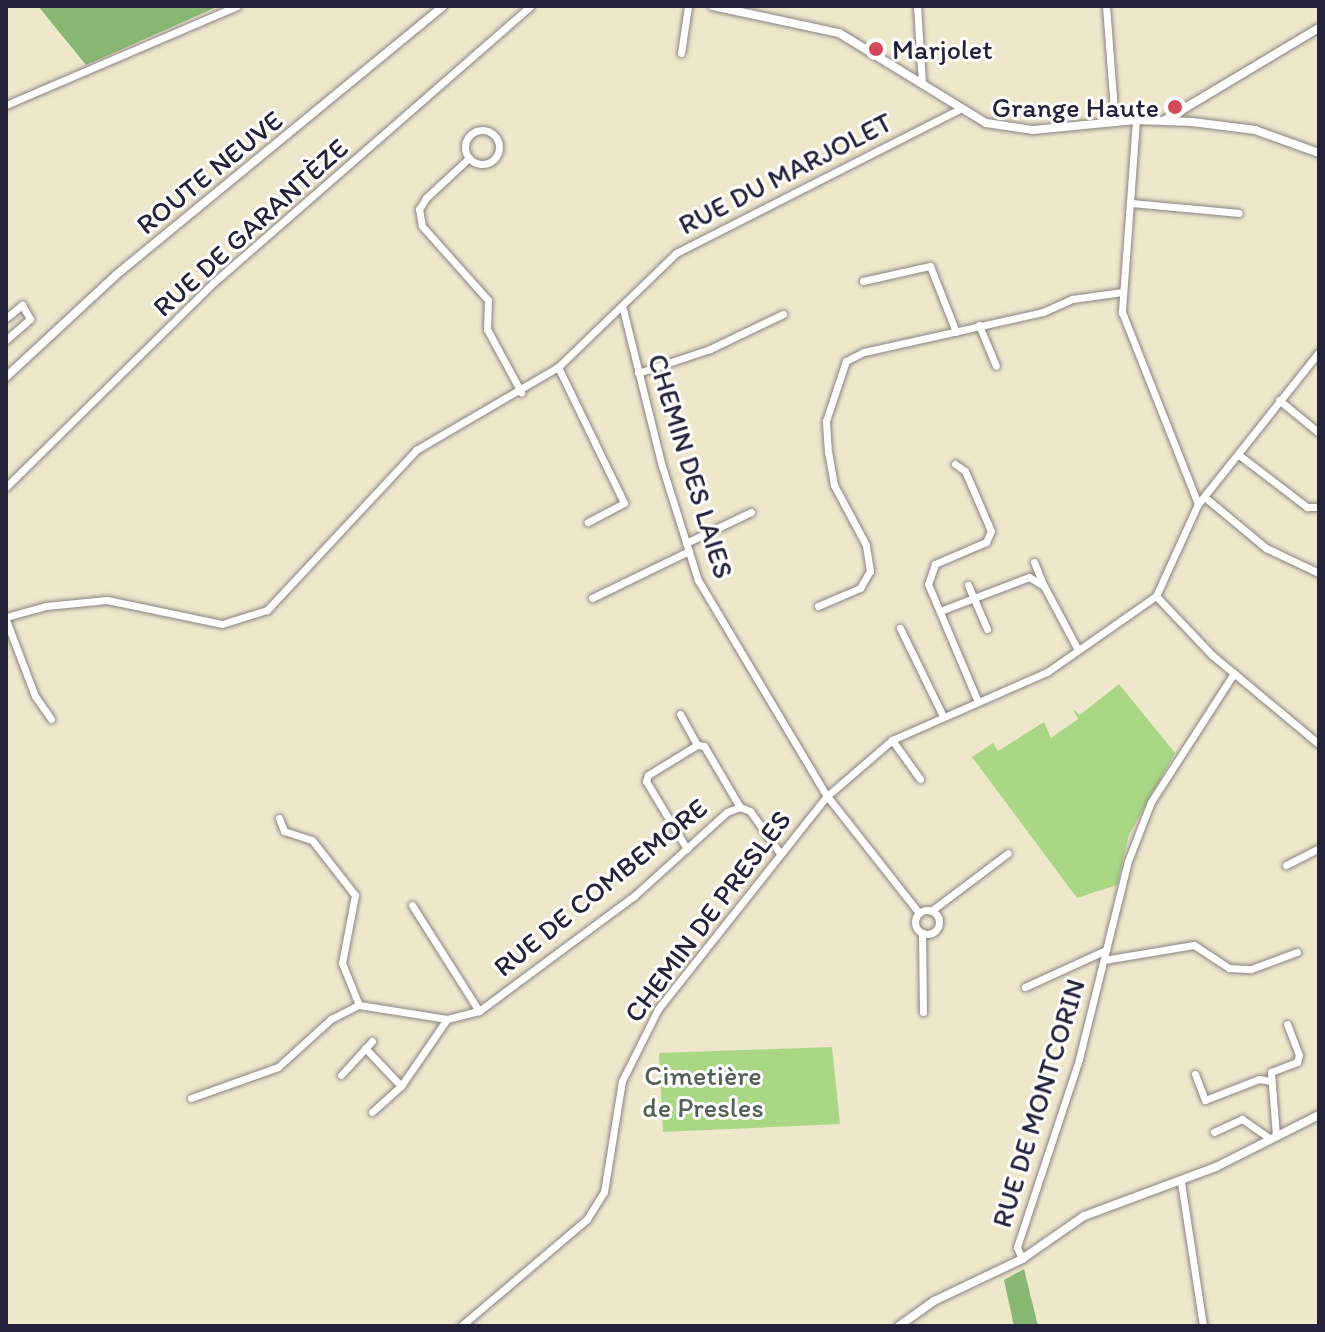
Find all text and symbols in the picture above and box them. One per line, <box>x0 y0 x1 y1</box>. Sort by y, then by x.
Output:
place label: Marjolet <box>892 32 993 66</box>
marker: Marjolet <box>867 40 885 58</box>
place label: Grange Haute <box>992 90 1159 124</box>
marker: Grange Haute <box>1166 98 1184 116</box>
street label: ROUTE NEUVE <box>129 103 289 241</box>
street label: RUE DU MARJOLET <box>672 104 898 242</box>
street label: RUE DE GARANTÈZE <box>145 130 355 324</box>
street label: CHEMIN DES LAIES <box>641 349 741 583</box>
street label: RUE DE COMBEMORE <box>485 790 715 984</box>
street label: CHEMIN DE PRESLES <box>616 803 798 1029</box>
street label: RUE DE MONTCORIN <box>984 974 1092 1232</box>
park label: Cimetière de Presles <box>642 1058 764 1124</box>

